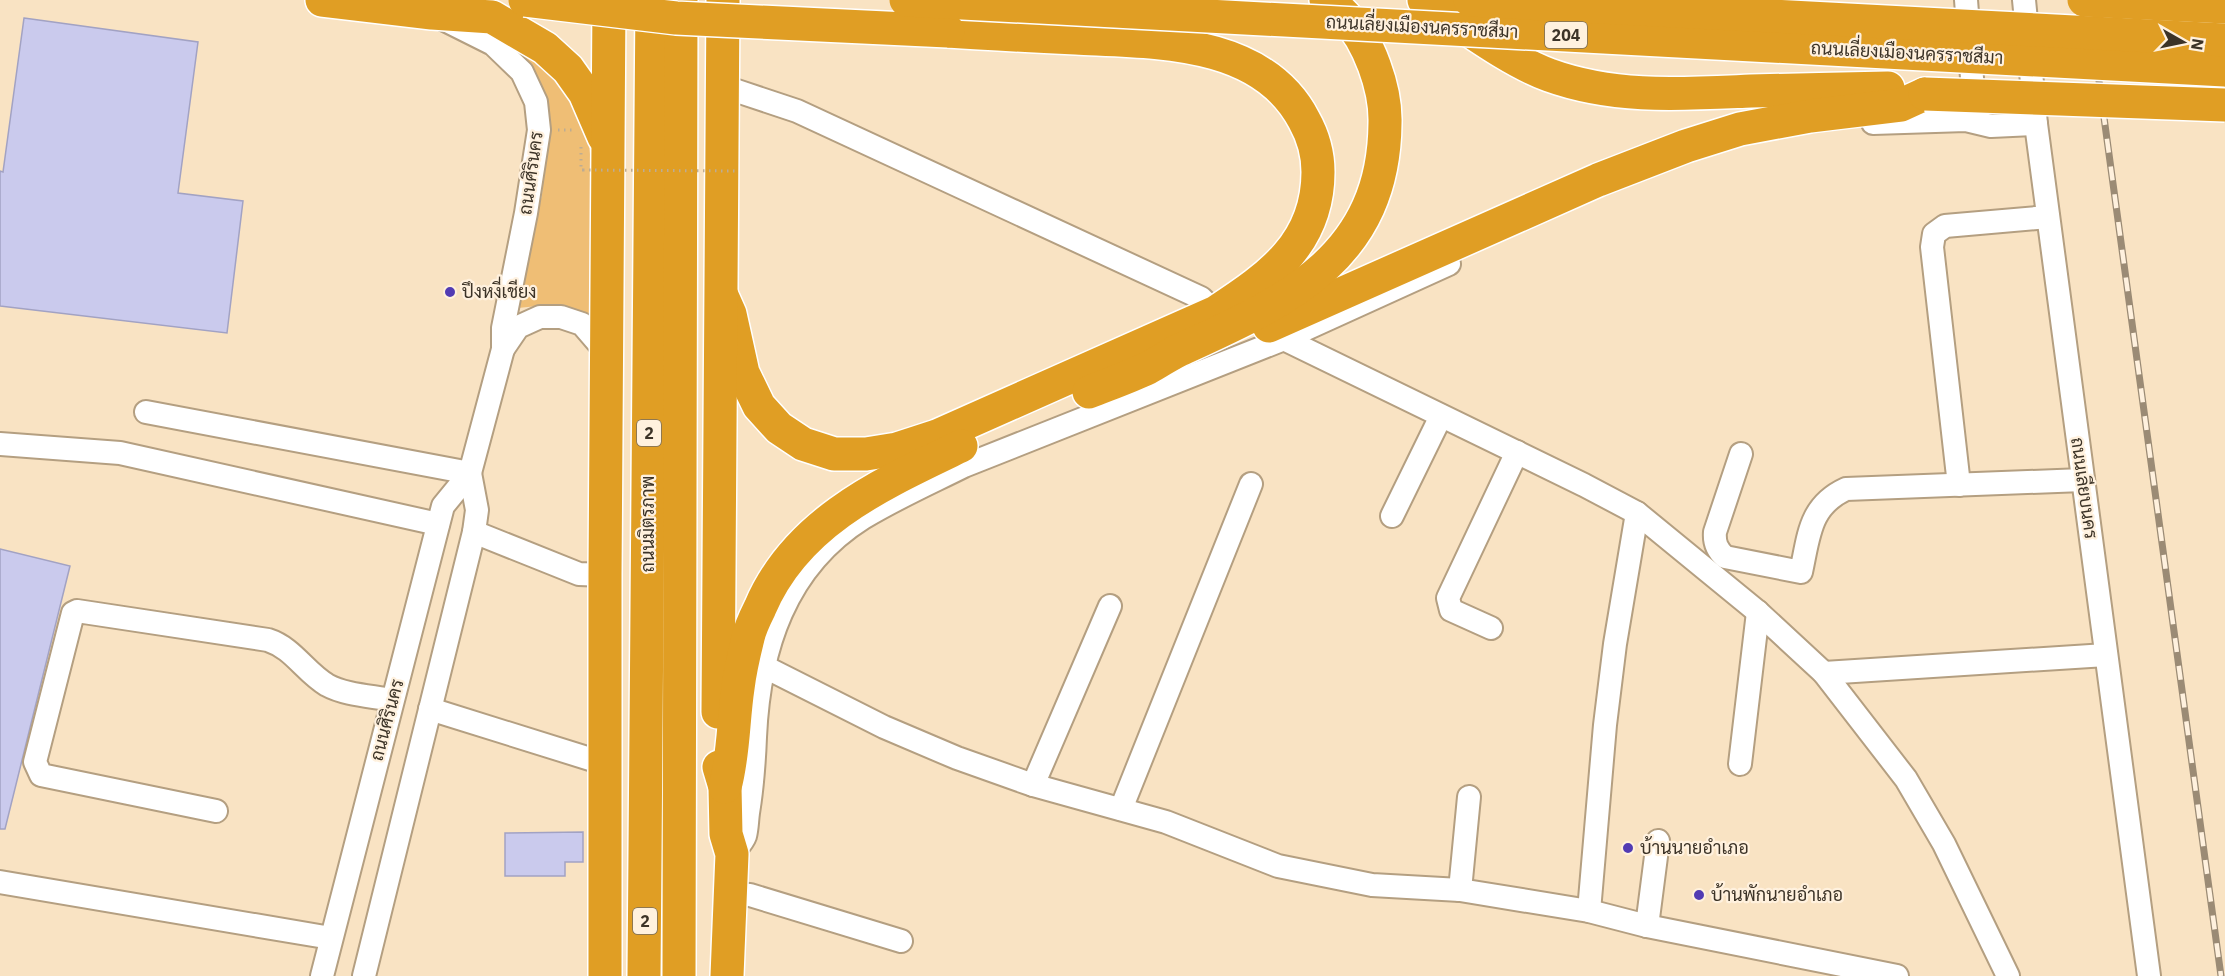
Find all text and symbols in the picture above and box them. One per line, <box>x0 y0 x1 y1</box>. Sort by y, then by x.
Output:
street label: ถนนเลี่ยงเมืองนครราชสีมา <box>1325 6 1519 43</box>
north arrow <box>2153 12 2213 72</box>
road number: 204 <box>1545 22 1587 48</box>
street label: ถนนเลี่ยงเมืองนครราชสีมา <box>1810 32 2004 69</box>
text: N <box>2187 37 2209 52</box>
street label: ถนนศิรินคร <box>513 129 548 216</box>
place label: ปึงหงี่เชียง <box>462 276 537 303</box>
marker: ปึงหงี่เชียง <box>443 285 457 299</box>
road number: 2 <box>637 420 661 446</box>
street label: ถนนเลียบนคร <box>2066 436 2104 540</box>
street label: ถนนมิตรภาพ <box>636 476 659 572</box>
street label: ถนนศิรินคร <box>365 676 409 763</box>
place label: บ้านนายอำเภอ <box>1640 836 1749 859</box>
marker: บ้านนายอำเภอ <box>1621 841 1635 855</box>
place label: บ้านพักนายอำเภอ <box>1711 883 1843 906</box>
marker: บ้านพักนายอำเภอ <box>1692 888 1706 902</box>
road number: 2 <box>633 908 657 934</box>

